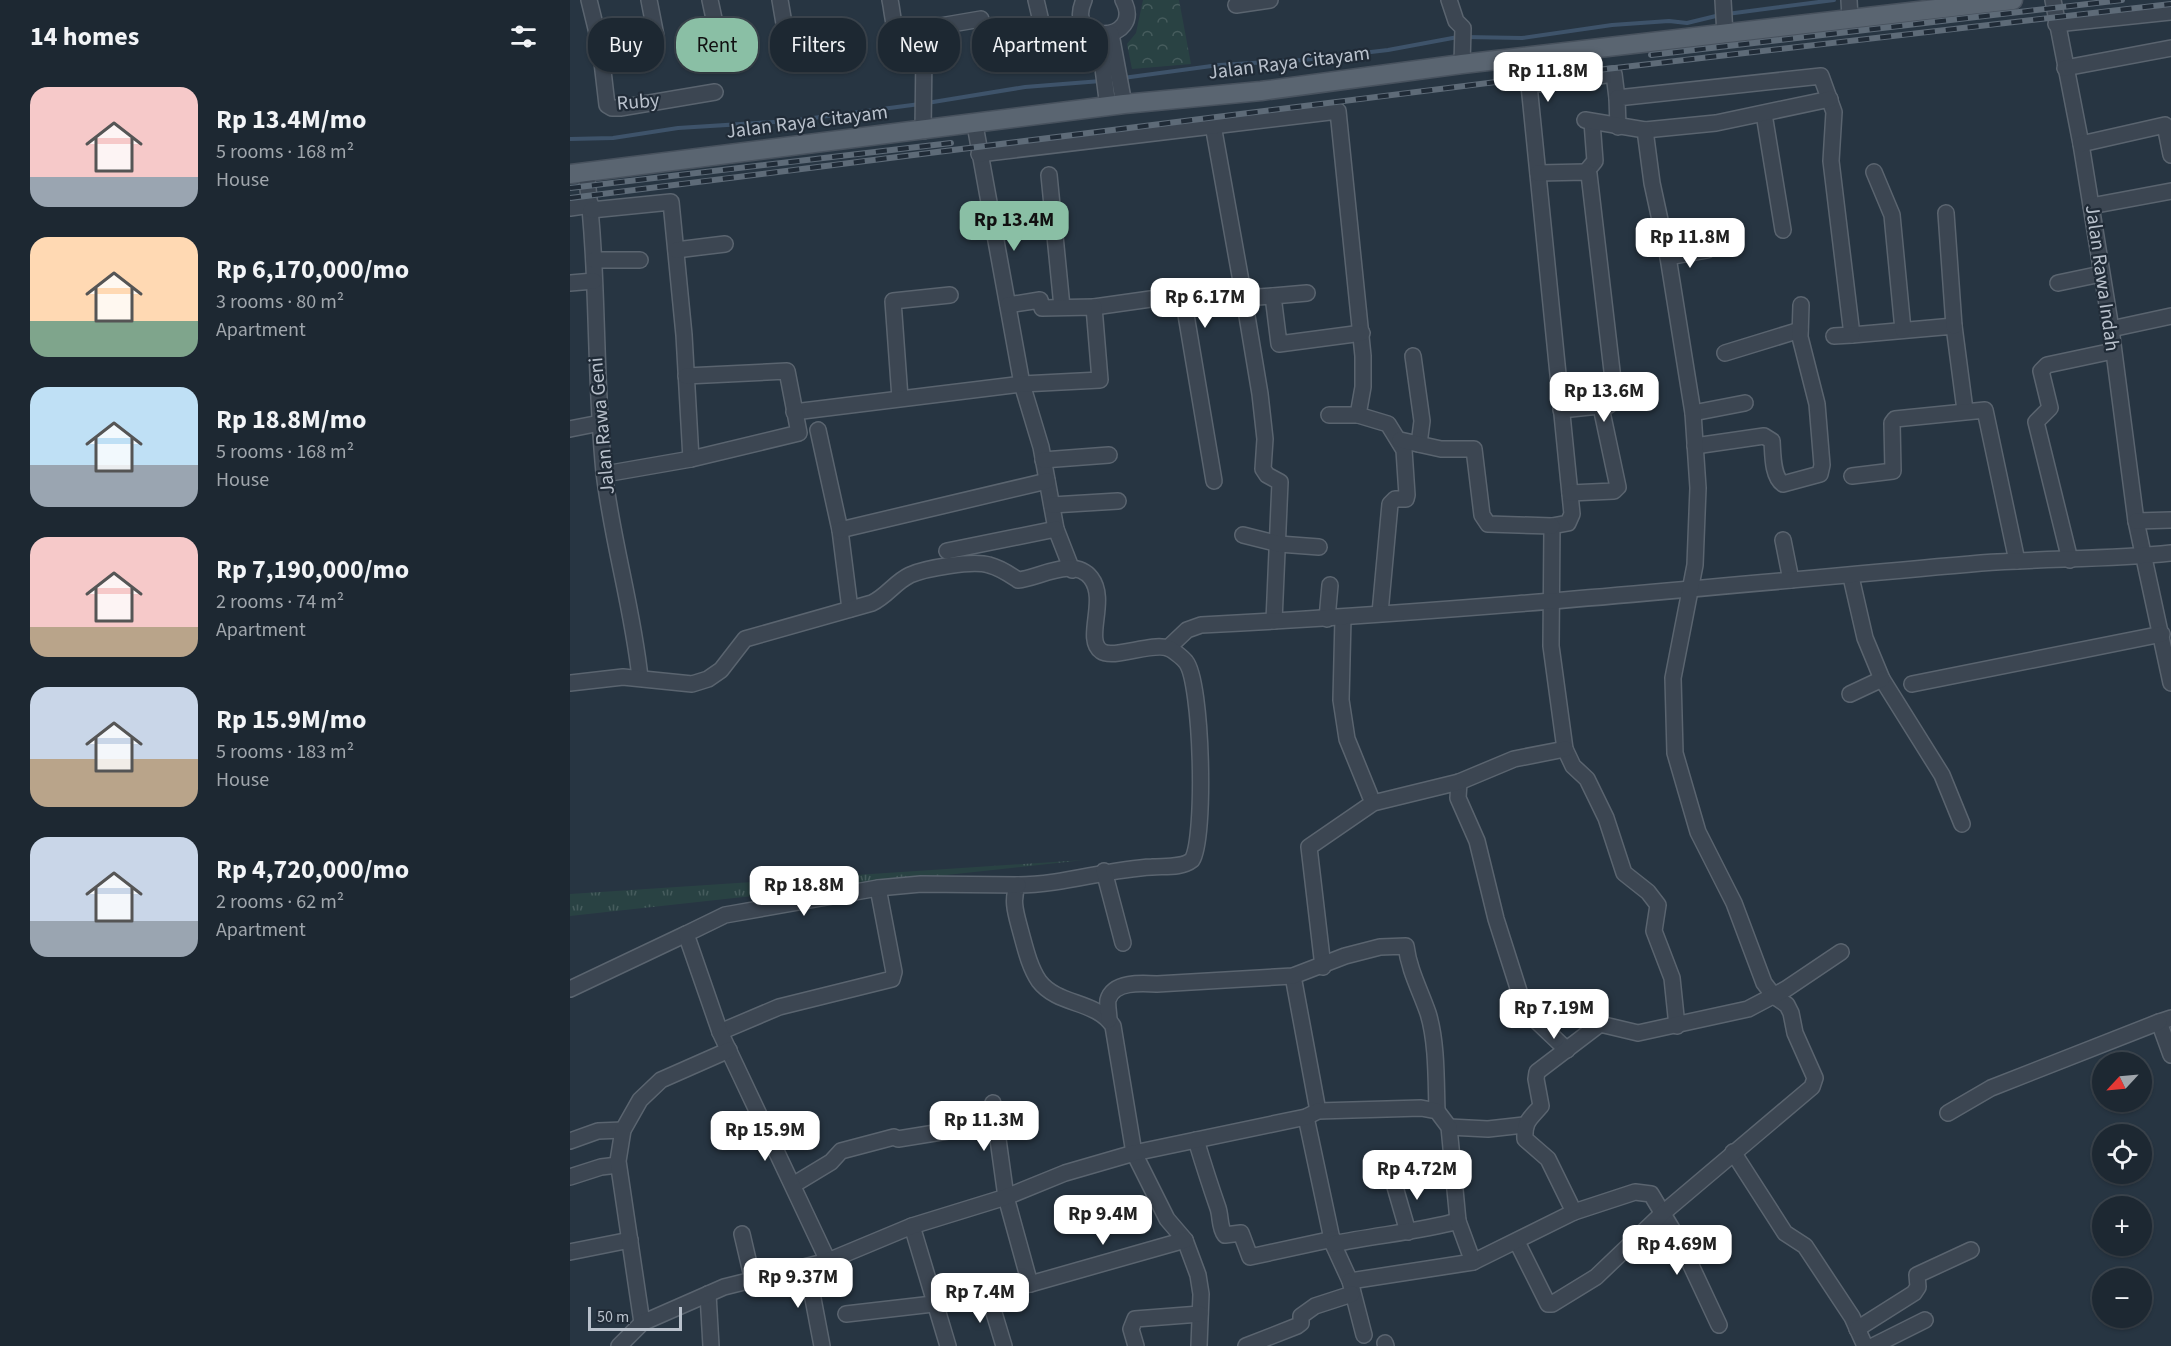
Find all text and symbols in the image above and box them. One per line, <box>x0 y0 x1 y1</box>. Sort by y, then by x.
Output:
text: 14 homes <box>30 18 139 55</box>
chip: Buy <box>588 18 664 72</box>
chip: Rent <box>676 18 758 72</box>
chip: Filters <box>770 18 866 72</box>
chip: New <box>878 18 960 72</box>
chip: Apartment <box>972 18 1108 72</box>
icon: filters <box>507 20 540 53</box>
street label: Jalan Raya Citayam <box>1207 39 1371 87</box>
pin: Rp 11.8M <box>1486 52 1610 103</box>
text: Rp 11.8M <box>1508 57 1588 85</box>
street label: Ruby <box>616 86 661 118</box>
street label: Jalan Raya Citayam <box>725 98 889 146</box>
text: Rp 13.4M/mo <box>216 101 366 138</box>
icon: home <box>78 111 150 183</box>
text: 5 rooms · 168 m² <box>216 138 354 166</box>
text: House <box>216 166 269 194</box>
pin: Rp 13.4M <box>952 201 1076 252</box>
street label: Jalan Rawa Indah <box>2078 203 2126 353</box>
text: Rp 13.4M <box>974 206 1054 234</box>
pin: Rp 11.8M <box>1628 218 1752 269</box>
text: Rp 11.8M <box>1650 223 1730 251</box>
text: Rp 6,170,000/mo <box>216 251 409 288</box>
icon: home <box>78 261 150 333</box>
pin: Rp 6.17M <box>1143 278 1267 329</box>
text: Rp 6.17M <box>1165 283 1245 311</box>
text: 3 rooms · 80 m² <box>216 288 344 316</box>
text: Apartment <box>216 316 306 344</box>
street label: Jalan Rawa Geni <box>582 356 622 496</box>
pin: Rp 13.6M <box>1542 372 1666 423</box>
text: Rp 13.6M <box>1564 377 1644 405</box>
text: Rp 18.8M/mo <box>216 401 366 438</box>
icon: home <box>78 411 150 483</box>
text: 5 rooms · 168 m² <box>216 438 354 466</box>
text: House <box>216 466 269 494</box>
text: Rp 7,190,000/mo <box>216 551 409 588</box>
icon: home <box>78 561 150 633</box>
text: 2 rooms · 74 m² <box>216 588 344 616</box>
text: Apartment <box>216 616 306 644</box>
text: Rp 15.9M/mo <box>216 701 366 738</box>
icon: home <box>78 711 150 783</box>
text: 5 rooms · 183 m² <box>216 738 354 766</box>
text: House <box>216 766 269 794</box>
text: Rp 4,720,000/mo <box>216 851 409 888</box>
icon: home <box>78 861 150 933</box>
pin: Rp 18.8M <box>742 866 866 917</box>
text: Rp 18.8M <box>764 871 844 899</box>
text: 2 rooms · 62 m² <box>216 888 344 916</box>
text: Apartment <box>216 916 306 944</box>
pin: Rp 7.19M <box>1492 989 1616 1040</box>
text: Rp 7.19M <box>1514 994 1594 1022</box>
north arrow <box>2092 1052 2152 1112</box>
map controls <box>2092 1052 2152 1328</box>
pin: Rp 11.3M <box>922 1101 1046 1152</box>
text: Rp 11.3M <box>944 1106 1024 1134</box>
pin: Rp 15.9M <box>703 1111 827 1162</box>
text: Rp 15.9M <box>725 1116 805 1144</box>
button: locate <box>2092 1124 2152 1184</box>
pin: Rp 4.72M <box>1355 1150 1479 1201</box>
text: Rp 4.72M <box>1377 1155 1457 1183</box>
pin: Rp 9.4M <box>1048 1195 1158 1246</box>
button: + <box>2092 1196 2152 1256</box>
text: Rp 9.4M <box>1068 1200 1138 1228</box>
pin: Rp 4.69M <box>1615 1225 1739 1276</box>
text: Rp 4.69M <box>1637 1230 1717 1258</box>
pin: Rp 9.37M <box>736 1258 860 1309</box>
text: Rp 9.37M <box>758 1263 838 1291</box>
button: − <box>2092 1268 2152 1328</box>
pin: Rp 7.4M <box>925 1273 1035 1324</box>
text: Rp 7.4M <box>945 1278 1015 1306</box>
scale bar <box>588 1304 682 1332</box>
text: 50 m <box>597 1306 629 1328</box>

